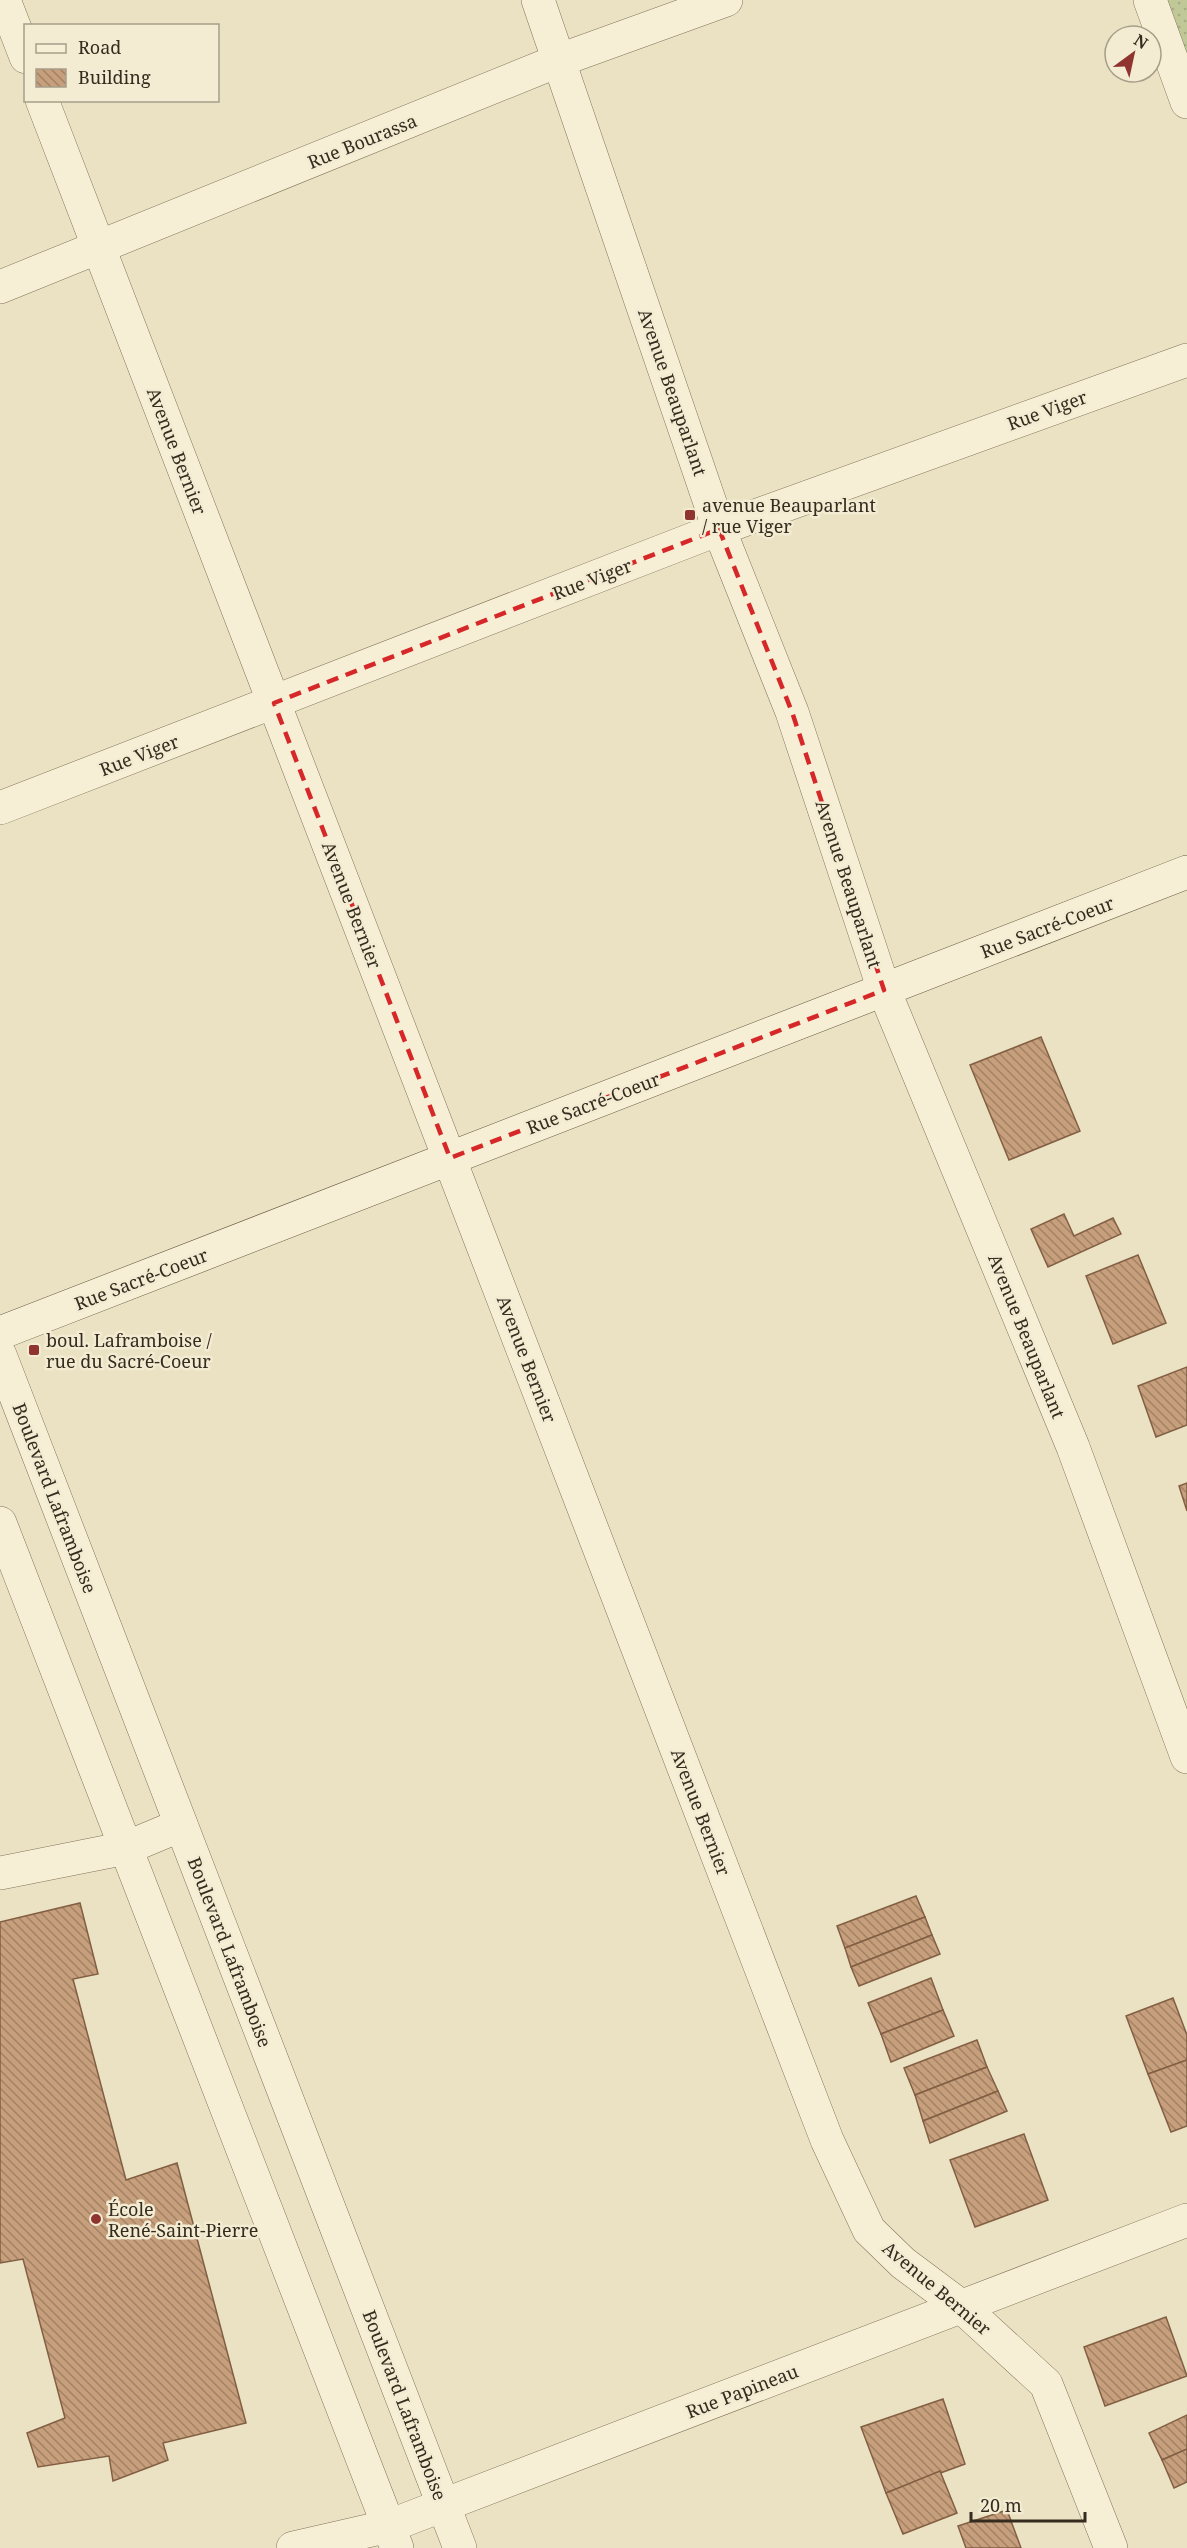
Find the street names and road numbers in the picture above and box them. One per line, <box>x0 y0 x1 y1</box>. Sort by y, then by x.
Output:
street label: Rue Bourassa <box>304 108 420 174</box>
street label: Avenue Beauparlant <box>633 305 713 479</box>
street label: Avenue Bernier <box>142 384 212 519</box>
street label: Rue Viger <box>1004 384 1091 436</box>
street label: Rue Viger <box>549 553 636 605</box>
street label: Rue Viger <box>96 729 183 781</box>
street label: Avenue Beauparlant <box>811 797 887 971</box>
street label: Avenue Bernier <box>317 838 387 973</box>
street label: Rue Sacré-Coeur <box>977 890 1118 963</box>
street label: Rue Sacré-Coeur <box>523 1066 664 1139</box>
street label: Rue Sacré-Coeur <box>71 1242 212 1315</box>
street label: Avenue Beauparlant <box>983 1250 1071 1422</box>
street label: Avenue Bernier <box>492 1292 562 1427</box>
street label: Boulevard Laframboise <box>8 1400 102 1596</box>
street label: Avenue Bernier <box>666 1745 736 1880</box>
street label: Boulevard Laframboise <box>183 1854 277 2050</box>
street label: Avenue Bernier <box>878 2236 997 2341</box>
street label: Boulevard Laframboise <box>358 2307 452 2503</box>
street label: Rue Papineau <box>683 2358 802 2423</box>

